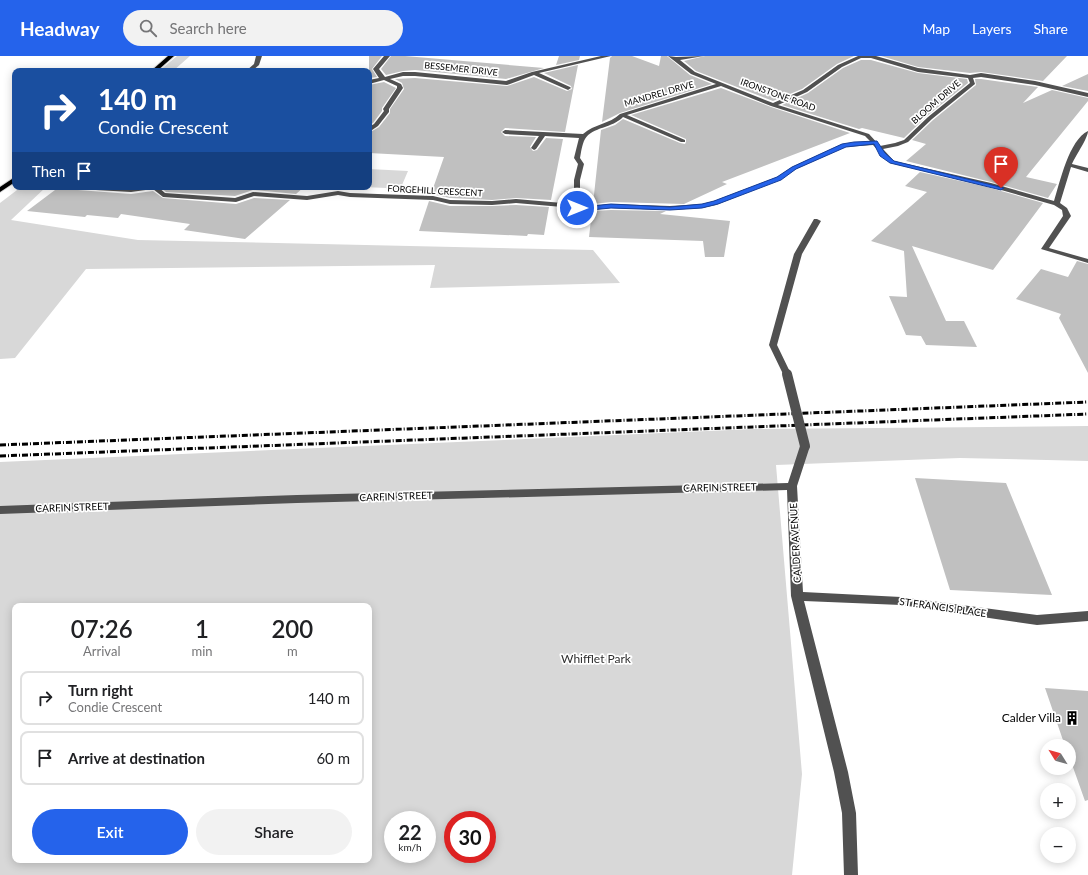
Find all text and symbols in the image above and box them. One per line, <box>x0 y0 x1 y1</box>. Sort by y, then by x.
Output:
search box <box>123 10 403 46</box>
text: Headway <box>20 17 99 40</box>
icon: search <box>137 17 159 39</box>
text: Search here <box>169 19 247 37</box>
text: Map <box>922 20 950 37</box>
text: Layers <box>972 20 1012 37</box>
text: Share <box>1034 20 1068 37</box>
street label: BESSEMER DRIVE <box>424 59 498 78</box>
street label: IRONSTONE ROAD <box>739 76 817 113</box>
street label: BLOOM DRIVE <box>909 77 962 126</box>
street label: MANDREL DRIVE <box>623 78 695 109</box>
text: 140 m <box>98 82 177 116</box>
icon: right <box>32 84 84 136</box>
text: Condie Crescent <box>98 116 228 138</box>
pin <box>984 147 1018 188</box>
icon: arrive <box>990 153 1012 175</box>
icon: arrive <box>73 160 95 182</box>
text: Then <box>32 162 65 180</box>
street label: FORGEHILL CRESCENT <box>387 183 484 199</box>
position arrow <box>556 187 598 229</box>
street label: CARFIN STREET <box>683 480 757 494</box>
street label: CARFIN STREET <box>359 489 433 503</box>
street label: CARFIN STREET <box>35 500 109 514</box>
street label: CALDER AVENUE <box>787 503 803 583</box>
street label: ST FRANCIS PLACE <box>899 595 987 619</box>
text: 07:26 <box>71 614 133 643</box>
text: 1 <box>195 614 209 643</box>
text: 200 <box>271 614 313 643</box>
text: Arrival <box>83 643 120 659</box>
text: min <box>191 643 213 659</box>
text: m <box>287 643 298 659</box>
park label: Whifflet Park <box>561 651 632 666</box>
text: Turn right <box>68 681 133 699</box>
icon: right <box>34 687 56 709</box>
text: 140 m <box>308 689 350 707</box>
text: Condie Crescent <box>68 699 162 715</box>
place label: Calder Villa <box>1002 710 1061 725</box>
building icon: Calder Villa <box>1064 710 1080 726</box>
north arrow <box>1040 739 1076 775</box>
map controls <box>1040 739 1076 863</box>
icon: arrive <box>34 747 56 769</box>
text: Arrive at destination <box>68 749 205 767</box>
text: 60 m <box>316 749 350 767</box>
button: + <box>1040 783 1076 819</box>
button: Exit <box>32 809 188 855</box>
button: Share <box>196 809 352 855</box>
speed limit sign: 30 <box>444 811 496 863</box>
text: 22 <box>398 820 422 844</box>
button: − <box>1040 827 1076 863</box>
text: km/h <box>398 841 422 853</box>

